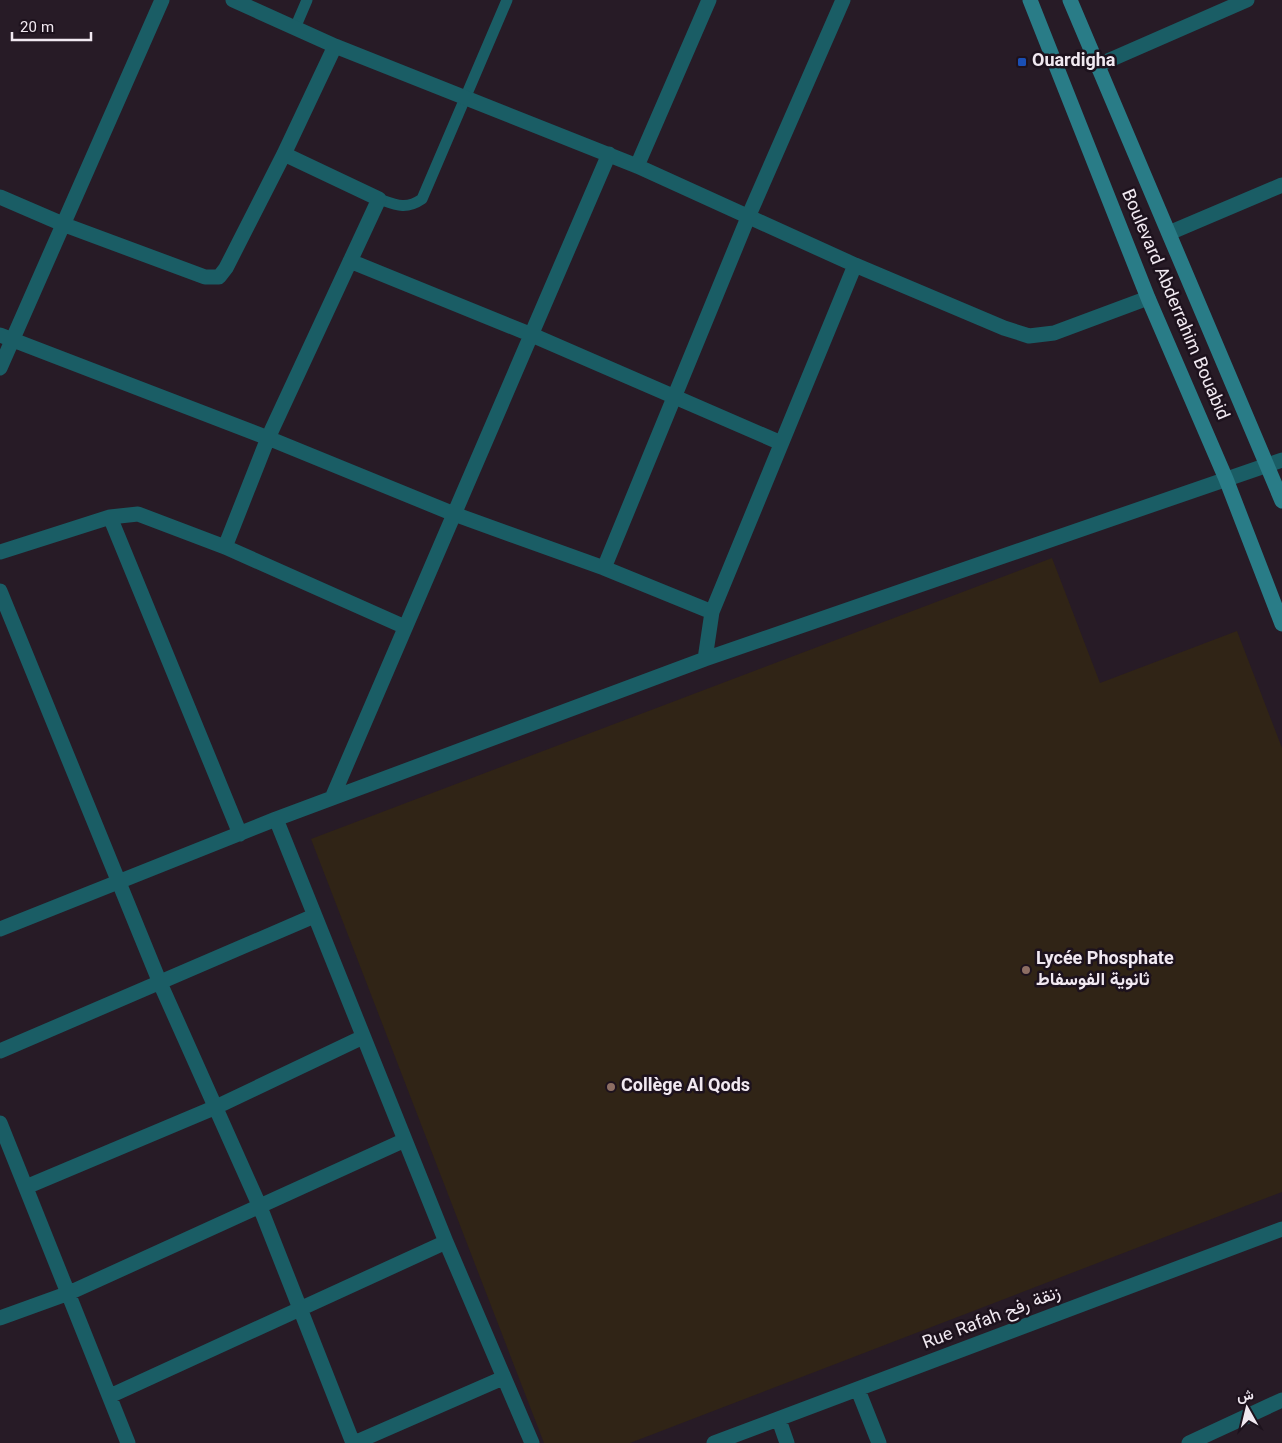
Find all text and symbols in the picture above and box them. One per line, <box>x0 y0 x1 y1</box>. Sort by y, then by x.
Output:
scale bar <box>12 10 91 42</box>
text: 20 m <box>20 17 54 40</box>
place label: Ouardigha <box>1032 48 1116 76</box>
marker: Ouardigha <box>1016 56 1028 68</box>
street label: Boulevard Abderrahim Bouabid <box>1113 185 1235 425</box>
place label: Lycée Phosphate ثانوية الفوسفاط <box>1036 946 1174 995</box>
marker: Lycée Phosphate ثانوية الفوسفاط <box>1020 964 1032 976</box>
place label: Collège Al Qods <box>621 1073 750 1101</box>
marker: Collège Al Qods <box>605 1081 617 1093</box>
street label: Rue Rafah زنقة رفح <box>919 1280 1065 1358</box>
north arrow <box>1222 1383 1272 1433</box>
text: ش <box>1236 1385 1256 1409</box>

